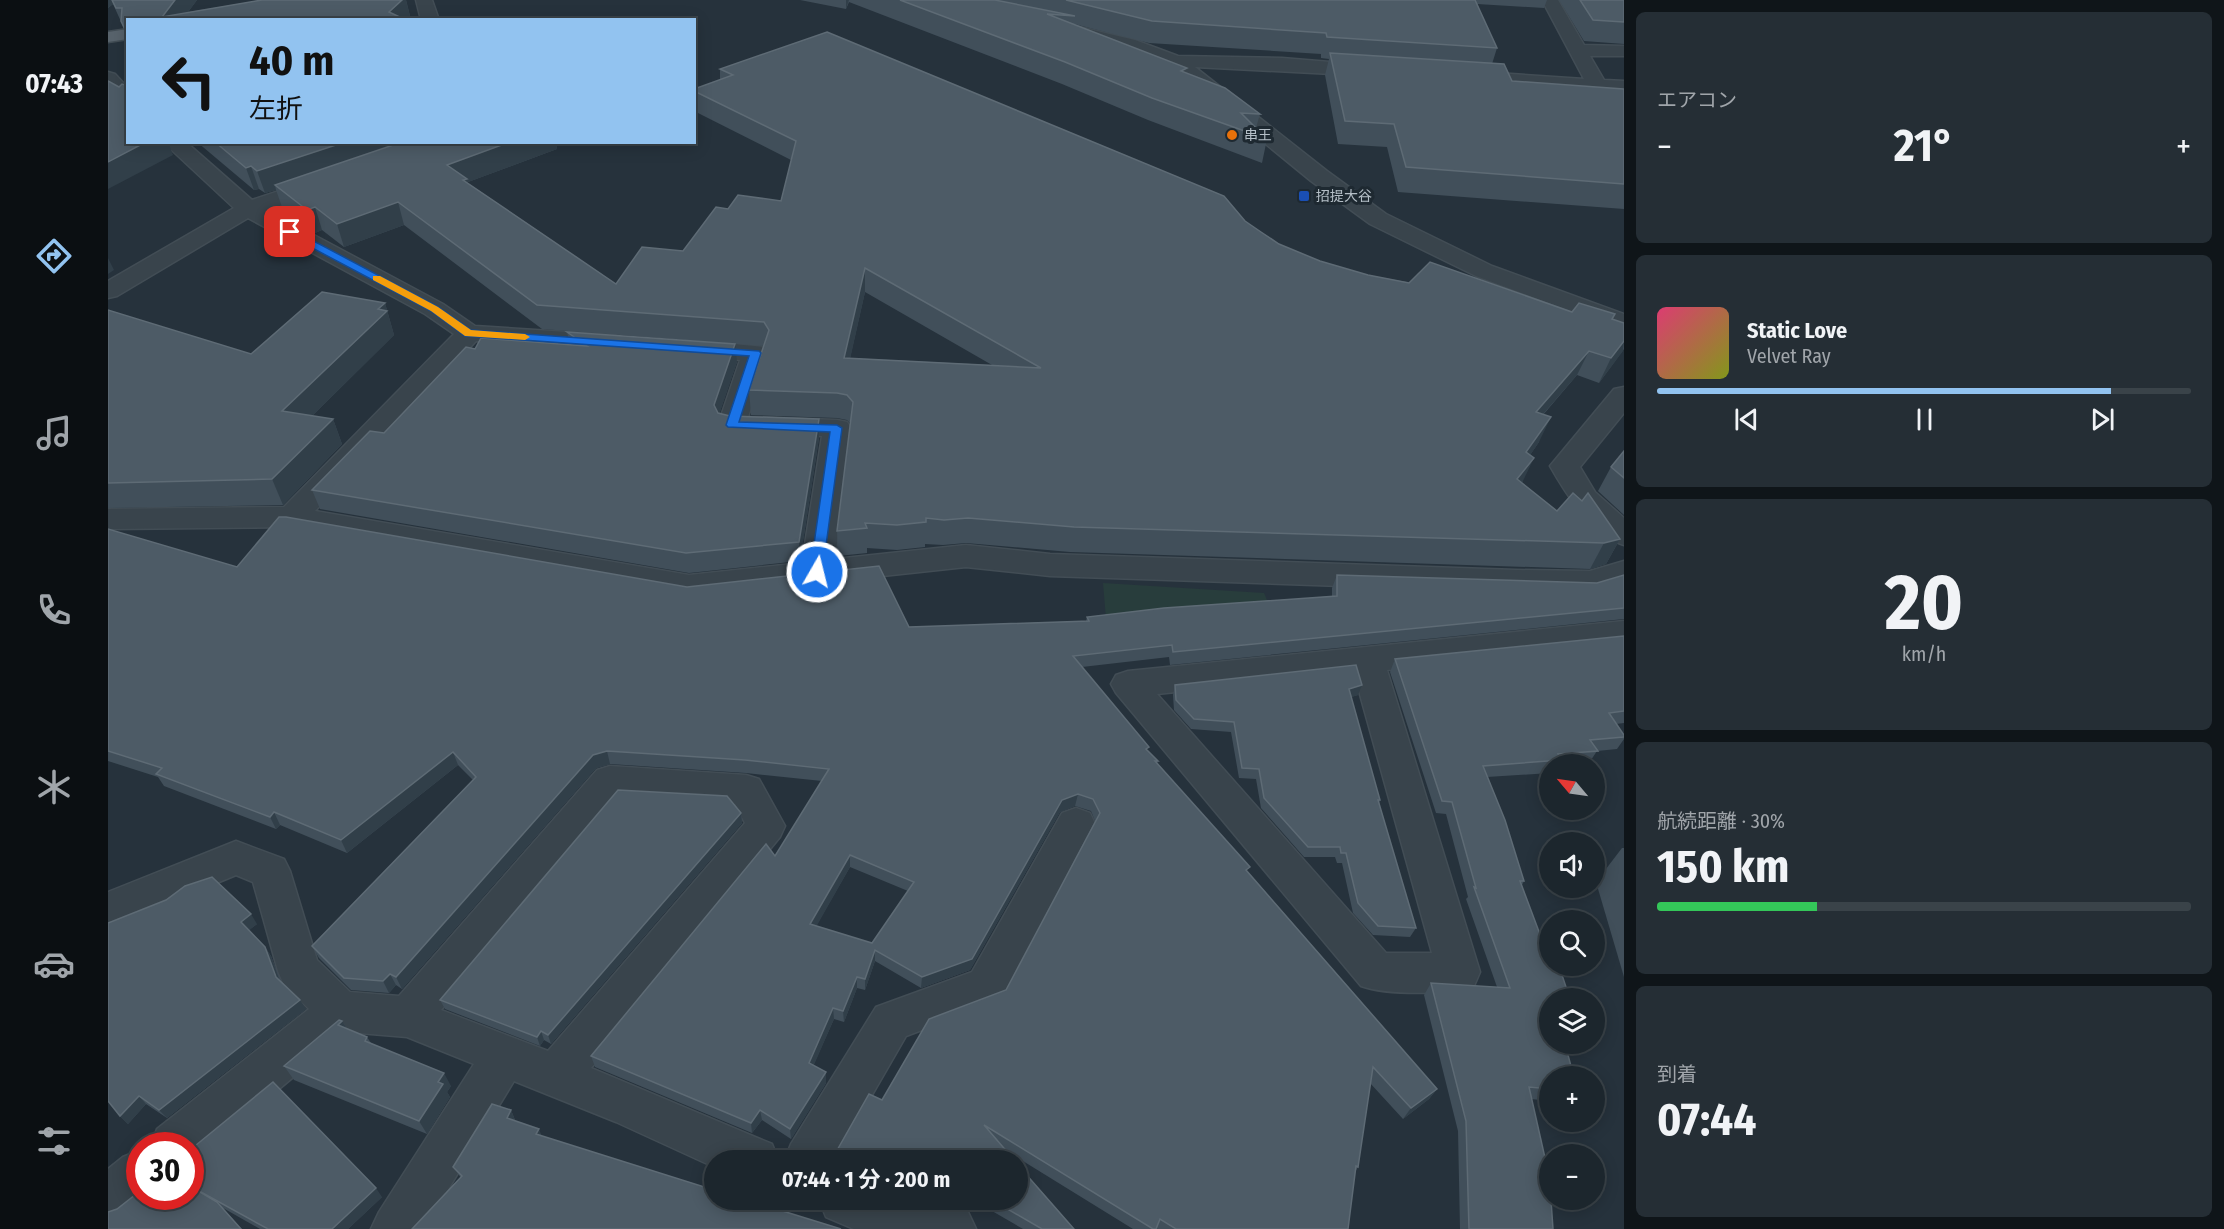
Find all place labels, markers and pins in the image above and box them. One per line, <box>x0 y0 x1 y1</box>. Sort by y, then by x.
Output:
place label: 串王 <box>1244 127 1272 144</box>
marker: 串王 <box>1225 128 1239 142</box>
place label: 招提大谷 <box>1316 188 1372 205</box>
marker: 招提大谷 <box>1297 189 1311 203</box>
pin <box>264 206 315 257</box>

